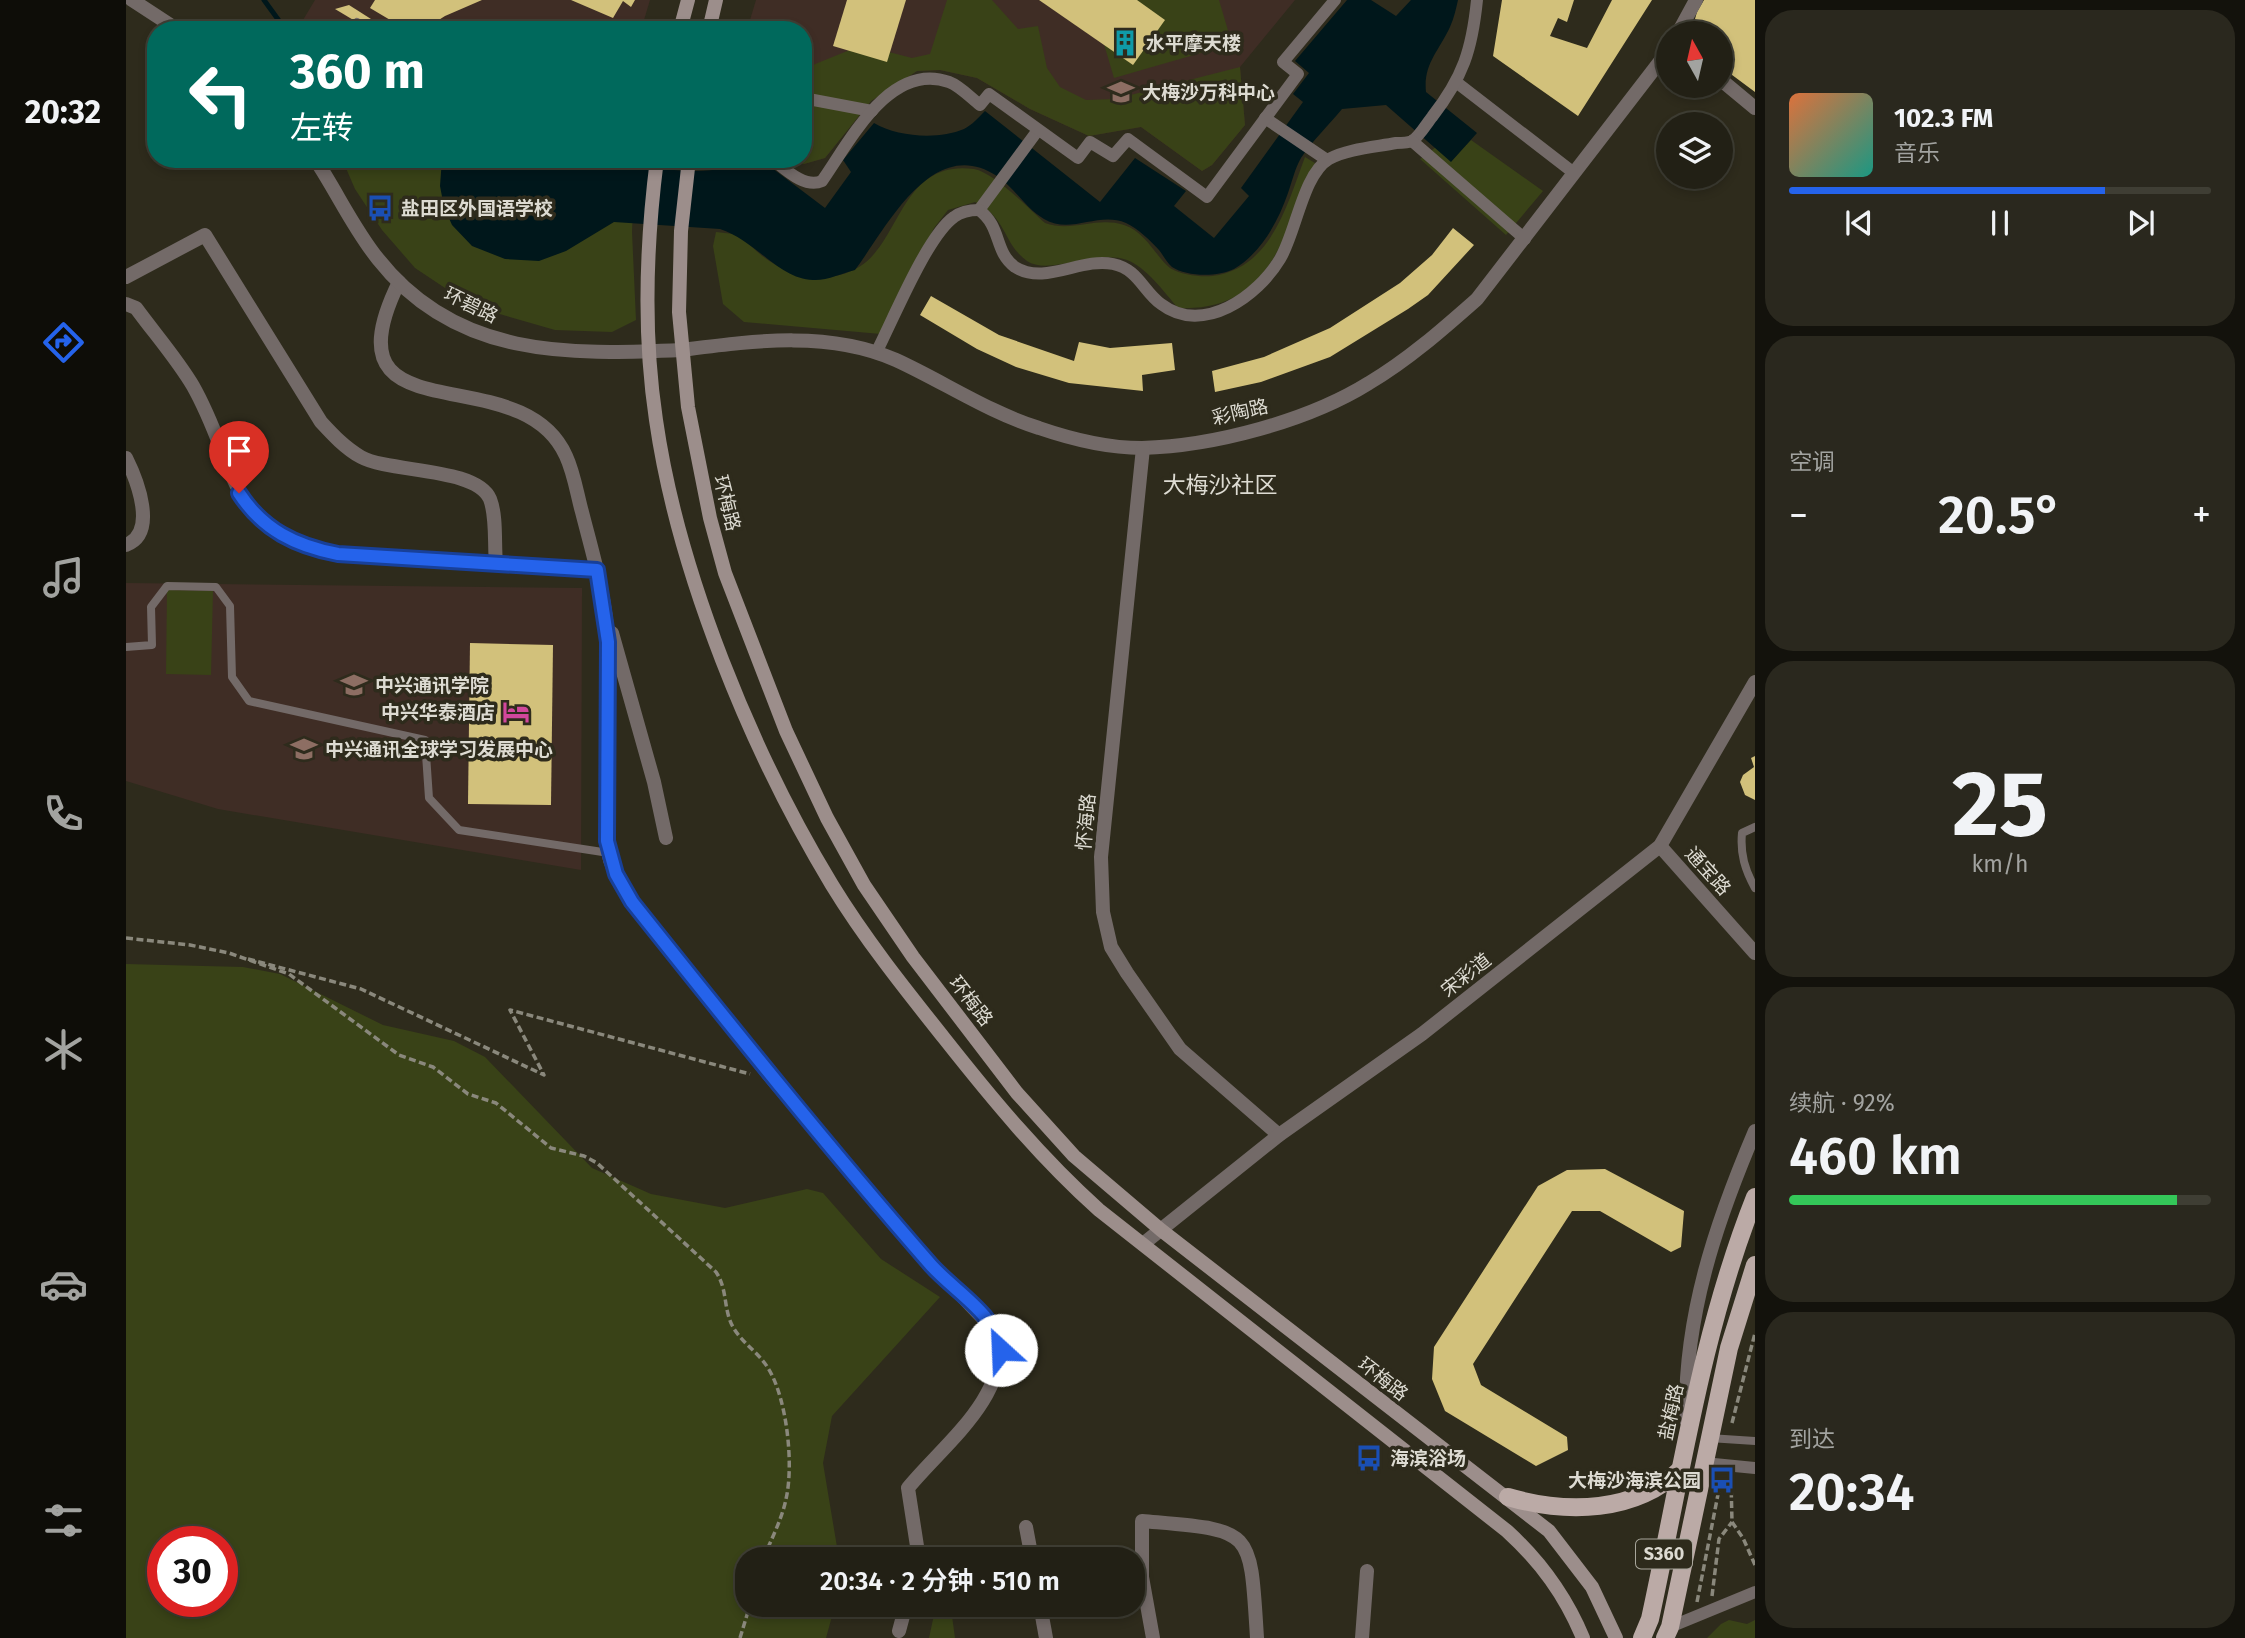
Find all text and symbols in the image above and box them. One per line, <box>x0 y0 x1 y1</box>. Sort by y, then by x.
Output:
north arrow <box>1656 21 1732 98</box>
map controls <box>1656 21 1733 189</box>
building icon: 水平摩天楼 <box>1110 28 1140 58</box>
place label: 水平摩天楼 <box>1146 32 1241 55</box>
text: 360 m <box>290 42 425 101</box>
icon: left <box>175 49 266 140</box>
school or university icon: 大梅沙万科中心 <box>1106 77 1136 107</box>
place label: 大梅沙万科中心 <box>1142 81 1275 104</box>
text: 20:32 <box>25 93 101 131</box>
text: 102.3 FM <box>1894 103 1993 134</box>
text: 左转 <box>290 109 354 147</box>
button: layers <box>1656 112 1733 189</box>
text: 音乐 <box>1894 139 1940 167</box>
bus stop icon: 盐田区外国语学校 <box>365 193 395 223</box>
place label: 盐田区外国语学校 <box>401 197 553 220</box>
icon: previous <box>1840 204 1878 242</box>
icon: pause <box>1981 204 2019 242</box>
icon: next <box>2122 204 2160 242</box>
street label: 环碧路 <box>440 282 502 328</box>
icon: directions <box>39 318 88 367</box>
street label: 彩陶路 <box>1210 394 1270 430</box>
pin <box>209 421 269 493</box>
icon: arrive <box>220 432 258 470</box>
text: 空调 <box>1789 448 1835 476</box>
district label: 大梅沙社区 <box>1163 471 1278 499</box>
street label: 环梅路 <box>709 473 745 533</box>
text: 20.5° <box>1938 484 2062 547</box>
text: − <box>1789 492 1808 538</box>
text: + <box>2192 492 2211 538</box>
icon: music <box>39 553 88 602</box>
school or university icon: 中兴通讯学院 <box>339 670 369 700</box>
place label: 中兴通讯学院 <box>375 674 489 697</box>
hotel icon: 中兴华泰酒店 <box>501 697 531 727</box>
place label: 中兴华泰酒店 <box>381 701 495 724</box>
school or university icon: 中兴通讯全球学习发展中心 <box>289 734 319 764</box>
place label: 中兴通讯全球学习发展中心 <box>325 738 553 761</box>
text: 25 <box>1952 750 2048 859</box>
icon: phone <box>39 789 88 838</box>
street label: 怀海路 <box>1072 793 1100 851</box>
street label: 通宝路 <box>1680 842 1736 900</box>
text: km/h <box>1972 850 2028 878</box>
street label: 宋彩道 <box>1436 948 1496 1002</box>
street label: 环梅路 <box>944 971 998 1031</box>
icon: climate <box>39 1025 88 1074</box>
text: 续航 · 92% <box>1789 1089 1895 1117</box>
text: 460 km <box>1789 1125 1962 1188</box>
icon: car <box>39 1260 88 1309</box>
position arrow <box>964 1313 1038 1387</box>
street label: 环梅路 <box>1353 1352 1413 1406</box>
street label: 盐梅路 <box>1654 1382 1688 1442</box>
text: 到达 <box>1789 1425 1835 1453</box>
bus stop icon: 海滨浴场 <box>1354 1443 1384 1473</box>
place label: 海滨浴场 <box>1390 1447 1466 1470</box>
text: 20:34 <box>1789 1461 1915 1524</box>
bus stop icon: 大梅沙海滨公园 <box>1707 1465 1737 1495</box>
place label: 大梅沙海滨公园 <box>1568 1469 1701 1492</box>
icon: filters <box>39 1496 88 1545</box>
speed limit sign: 30 <box>147 1526 238 1617</box>
road number: S360 <box>1636 1540 1692 1568</box>
text: 20:34 · 2 分钟 · 510 m <box>820 1566 1060 1597</box>

